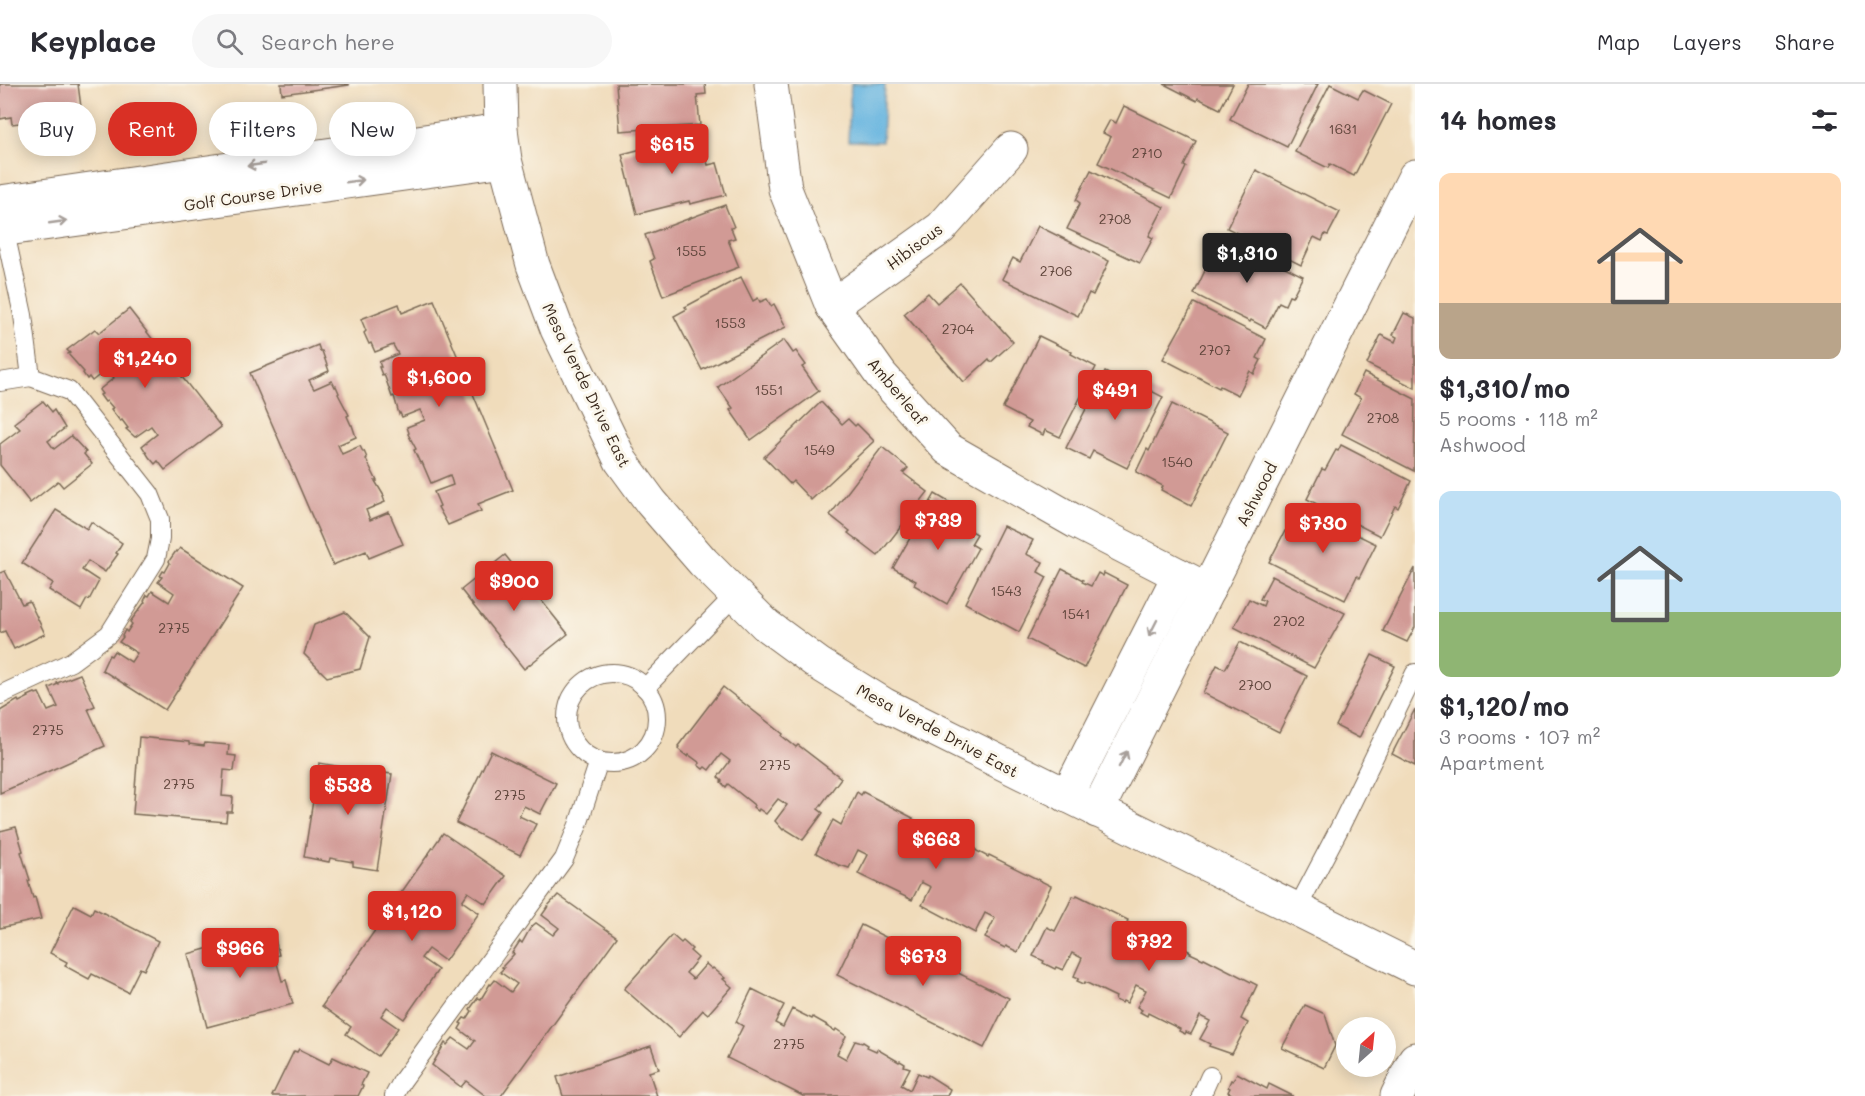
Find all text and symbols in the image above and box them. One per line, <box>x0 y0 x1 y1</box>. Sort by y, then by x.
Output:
search box <box>192 14 612 68</box>
text: Keyplace <box>30 23 156 59</box>
icon: search <box>213 25 246 58</box>
text: Search here <box>261 27 395 56</box>
text: Map <box>1597 28 1640 55</box>
text: Layers <box>1673 28 1742 55</box>
text: Share <box>1775 28 1835 55</box>
chip: Buy <box>18 102 96 156</box>
chip: Rent <box>108 102 197 156</box>
chip: Filters <box>209 102 317 156</box>
chip: New <box>329 102 416 156</box>
text: 14 homes <box>1439 103 1557 137</box>
icon: filters <box>1808 104 1841 137</box>
house number: 1631 <box>1328 119 1358 138</box>
pin: $615 <box>636 124 708 175</box>
text: $615 <box>650 130 695 156</box>
house number: 2710 <box>1132 143 1163 162</box>
one-way arrow <box>247 159 266 170</box>
street label: Golf Course Drive <box>182 175 324 215</box>
one-way arrow <box>345 175 364 186</box>
house number: 2708 <box>1099 209 1131 228</box>
icon: home <box>1586 212 1694 320</box>
one-way arrow <box>48 216 67 227</box>
street label: Hibiscus <box>882 218 946 274</box>
pin: $1,310 <box>1198 233 1296 284</box>
text: $1,310 <box>1216 239 1278 265</box>
house number: 1555 <box>676 241 706 260</box>
house number: 2706 <box>1040 261 1072 280</box>
street label: Mesa Verde Drive East <box>538 299 636 471</box>
house number: 1553 <box>715 313 745 332</box>
house number: 2704 <box>942 319 975 338</box>
pin: $1,240 <box>96 338 194 389</box>
house number: 2707 <box>1199 340 1231 359</box>
text: $1,240 <box>113 344 177 370</box>
street label: Amberleaf <box>864 353 933 430</box>
pin: $1,600 <box>390 357 488 408</box>
text: $1,600 <box>406 363 472 389</box>
pin: $491 <box>1079 370 1151 421</box>
text: $1,310/mo <box>1439 371 1570 405</box>
text: $491 <box>1092 376 1138 402</box>
house number: 1551 <box>755 380 783 399</box>
text: 5 rooms · 118 m² <box>1439 405 1598 431</box>
house number: 2708 <box>1367 408 1399 427</box>
text: Ashwood <box>1439 431 1526 457</box>
house number: 1549 <box>804 440 834 459</box>
house number: 1540 <box>1161 452 1193 471</box>
street label: Ashwood <box>1231 458 1281 530</box>
pin: $739 <box>902 500 974 551</box>
pin: $730 <box>1287 503 1359 554</box>
text: $739 <box>914 506 962 532</box>
text: $730 <box>1299 509 1347 535</box>
icon: home <box>1586 530 1694 638</box>
pin: $900 <box>478 561 550 612</box>
text: $900 <box>489 567 539 593</box>
house number: 1543 <box>991 581 1021 600</box>
house number: 1541 <box>1062 604 1090 623</box>
house number: 2702 <box>1273 611 1305 630</box>
house number: 2775 <box>158 618 190 637</box>
one-way arrow <box>1147 618 1158 636</box>
house number: 2700 <box>1239 675 1272 694</box>
street label: Mesa Verde Drive East <box>853 678 1023 782</box>
text: $1,120/mo <box>1439 689 1569 723</box>
house number: 2775 <box>32 720 64 739</box>
text: 3 rooms · 107 m² <box>1439 723 1600 749</box>
text: Apartment <box>1439 749 1545 775</box>
one-way arrow <box>1117 751 1129 768</box>
house number: 2775 <box>759 755 791 774</box>
pin: $538 <box>312 765 384 816</box>
text: $538 <box>324 771 372 797</box>
house number: 2775 <box>163 774 195 793</box>
house number: 2775 <box>494 785 526 804</box>
pin: $663 <box>900 819 972 870</box>
text: $663 <box>912 825 960 851</box>
pin: $1,120 <box>363 891 461 942</box>
text: $1,120 <box>382 897 442 923</box>
pin: $792 <box>1113 921 1185 972</box>
text: $792 <box>1126 927 1172 953</box>
pin: $966 <box>204 928 276 979</box>
text: $966 <box>216 934 264 960</box>
pin: $673 <box>887 936 959 987</box>
text: $673 <box>899 942 947 968</box>
north arrow <box>1336 1017 1396 1077</box>
map controls <box>1336 1017 1396 1077</box>
house number: 2775 <box>773 1034 805 1053</box>

